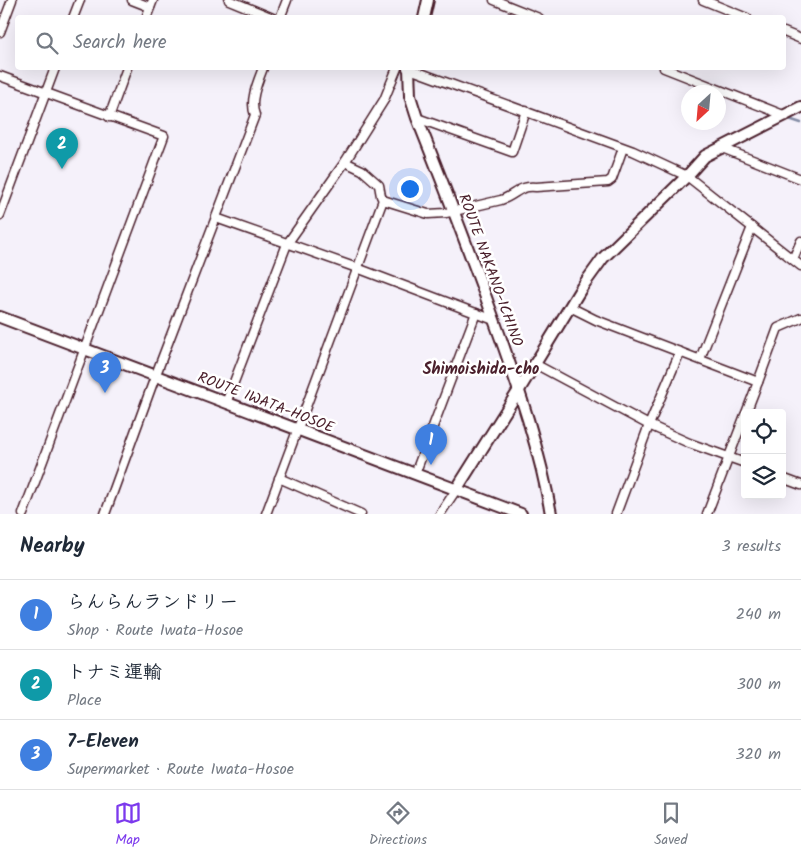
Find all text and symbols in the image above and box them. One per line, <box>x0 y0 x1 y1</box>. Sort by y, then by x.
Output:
search box <box>15 15 786 70</box>
text: Search here <box>73 28 167 58</box>
icon: search <box>33 29 61 57</box>
north arrow <box>681 85 726 130</box>
pin: 2 <box>46 128 78 169</box>
your location <box>397 176 423 202</box>
street label: ROUTE NAKANO-ICHINO <box>451 191 529 350</box>
pin: 3 <box>89 352 121 393</box>
district label: Shimoishida-cho <box>423 357 539 382</box>
street label: ROUTE IWATA-HOSOE <box>194 366 339 440</box>
map controls <box>741 409 786 499</box>
button: locate <box>741 409 786 454</box>
pin: 1 <box>415 424 447 465</box>
button: layers <box>741 454 786 499</box>
text: Nearby <box>20 530 85 563</box>
text: 3 results <box>722 534 781 559</box>
text: らんらんランドリー <box>67 588 238 618</box>
text: 1 <box>34 602 38 627</box>
text: 240 m <box>736 602 781 627</box>
text: Shop · Route Iwata-Hosoe <box>67 618 243 643</box>
text: トナミ運輸 <box>67 658 162 688</box>
text: 2 <box>31 672 41 697</box>
text: 300 m <box>737 672 781 697</box>
text: Place <box>67 688 101 713</box>
text: 7-Eleven <box>67 727 139 757</box>
text: 3 <box>32 742 40 767</box>
text: 320 m <box>735 742 781 767</box>
text: Supermarket · Route Iwata-Hosoe <box>67 757 294 782</box>
tab: Map <box>114 799 142 851</box>
tab: Directions <box>369 799 427 851</box>
tab: Saved <box>654 799 687 851</box>

